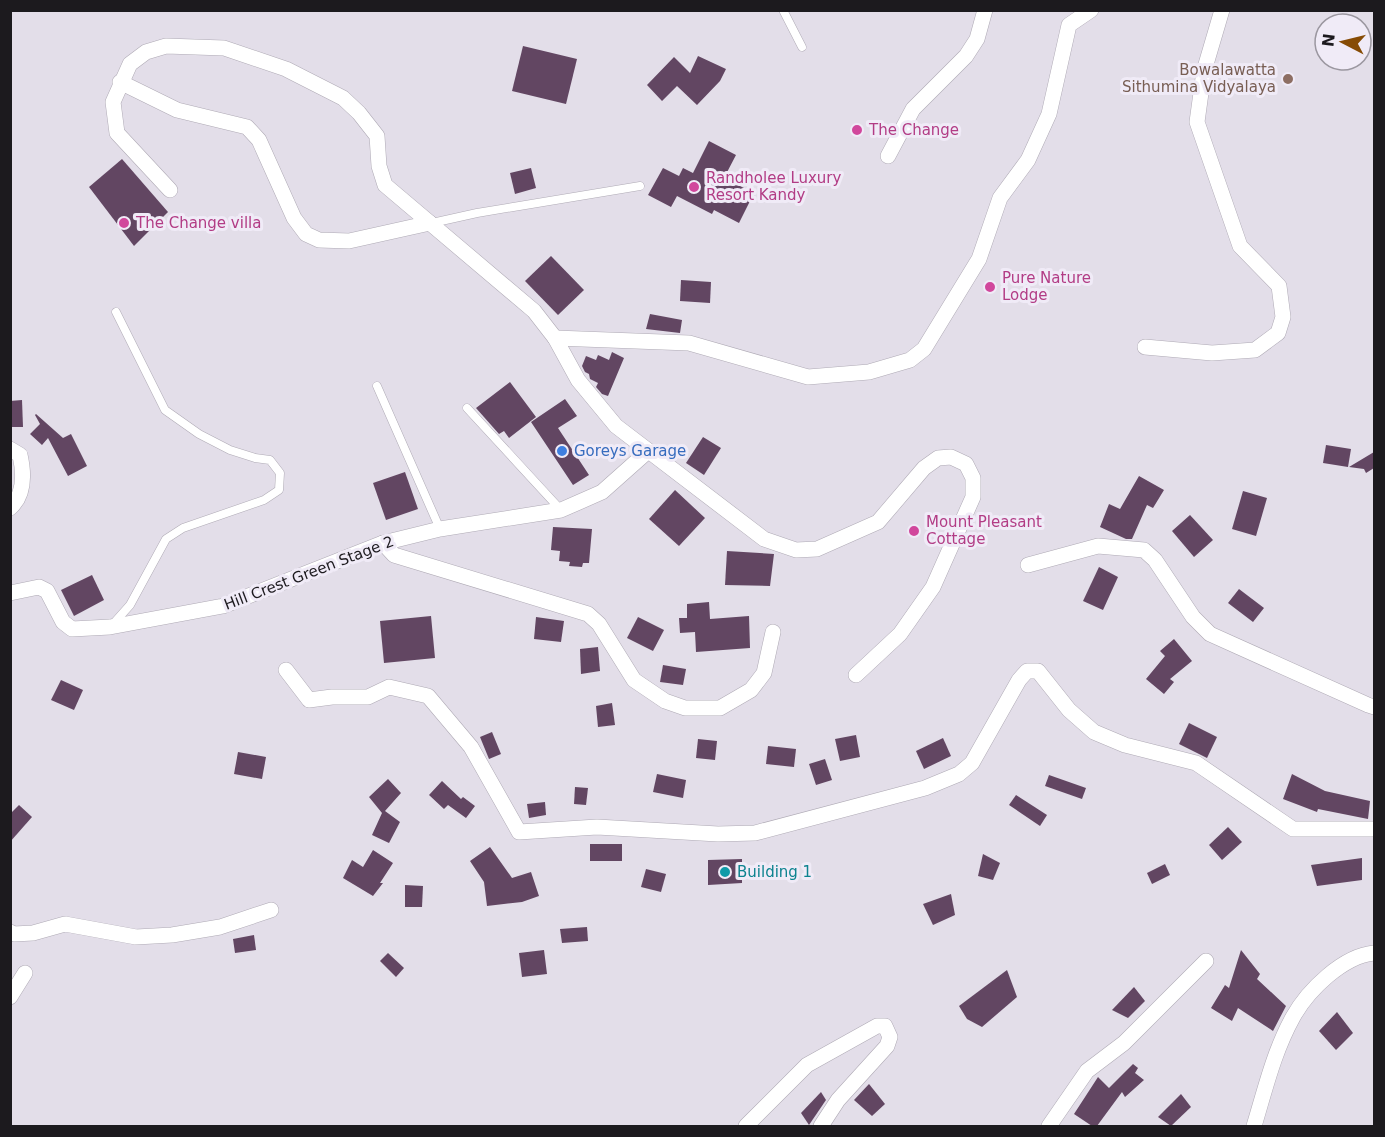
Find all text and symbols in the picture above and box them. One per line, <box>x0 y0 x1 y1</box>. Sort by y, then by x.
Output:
north arrow <box>1313 12 1373 72</box>
text: N <box>1318 32 1339 48</box>
place label: Bowalawatta Sithumina Vidyalaya <box>1122 61 1276 96</box>
marker: Bowalawatta Sithumina Vidyalaya <box>1281 72 1295 86</box>
place label: The Change <box>868 121 959 139</box>
marker: The Change <box>850 123 864 137</box>
place label: Randholee Luxury Resort Kandy <box>706 169 842 204</box>
marker: Randholee Luxury Resort Kandy <box>687 180 701 194</box>
place label: The Change villa <box>135 214 261 232</box>
marker: The Change villa <box>117 216 131 230</box>
place label: Pure Nature Lodge <box>1002 269 1091 304</box>
marker: Pure Nature Lodge <box>983 280 997 294</box>
place label: Goreys Garage <box>574 442 686 460</box>
marker: Goreys Garage <box>555 444 569 458</box>
place label: Mount Pleasant Cottage <box>926 513 1042 548</box>
marker: Mount Pleasant Cottage <box>907 524 921 538</box>
street label: Hill Crest Green Stage 2 <box>222 532 396 614</box>
place label: Building 1 <box>737 863 812 881</box>
marker: Building 1 <box>718 865 732 879</box>

